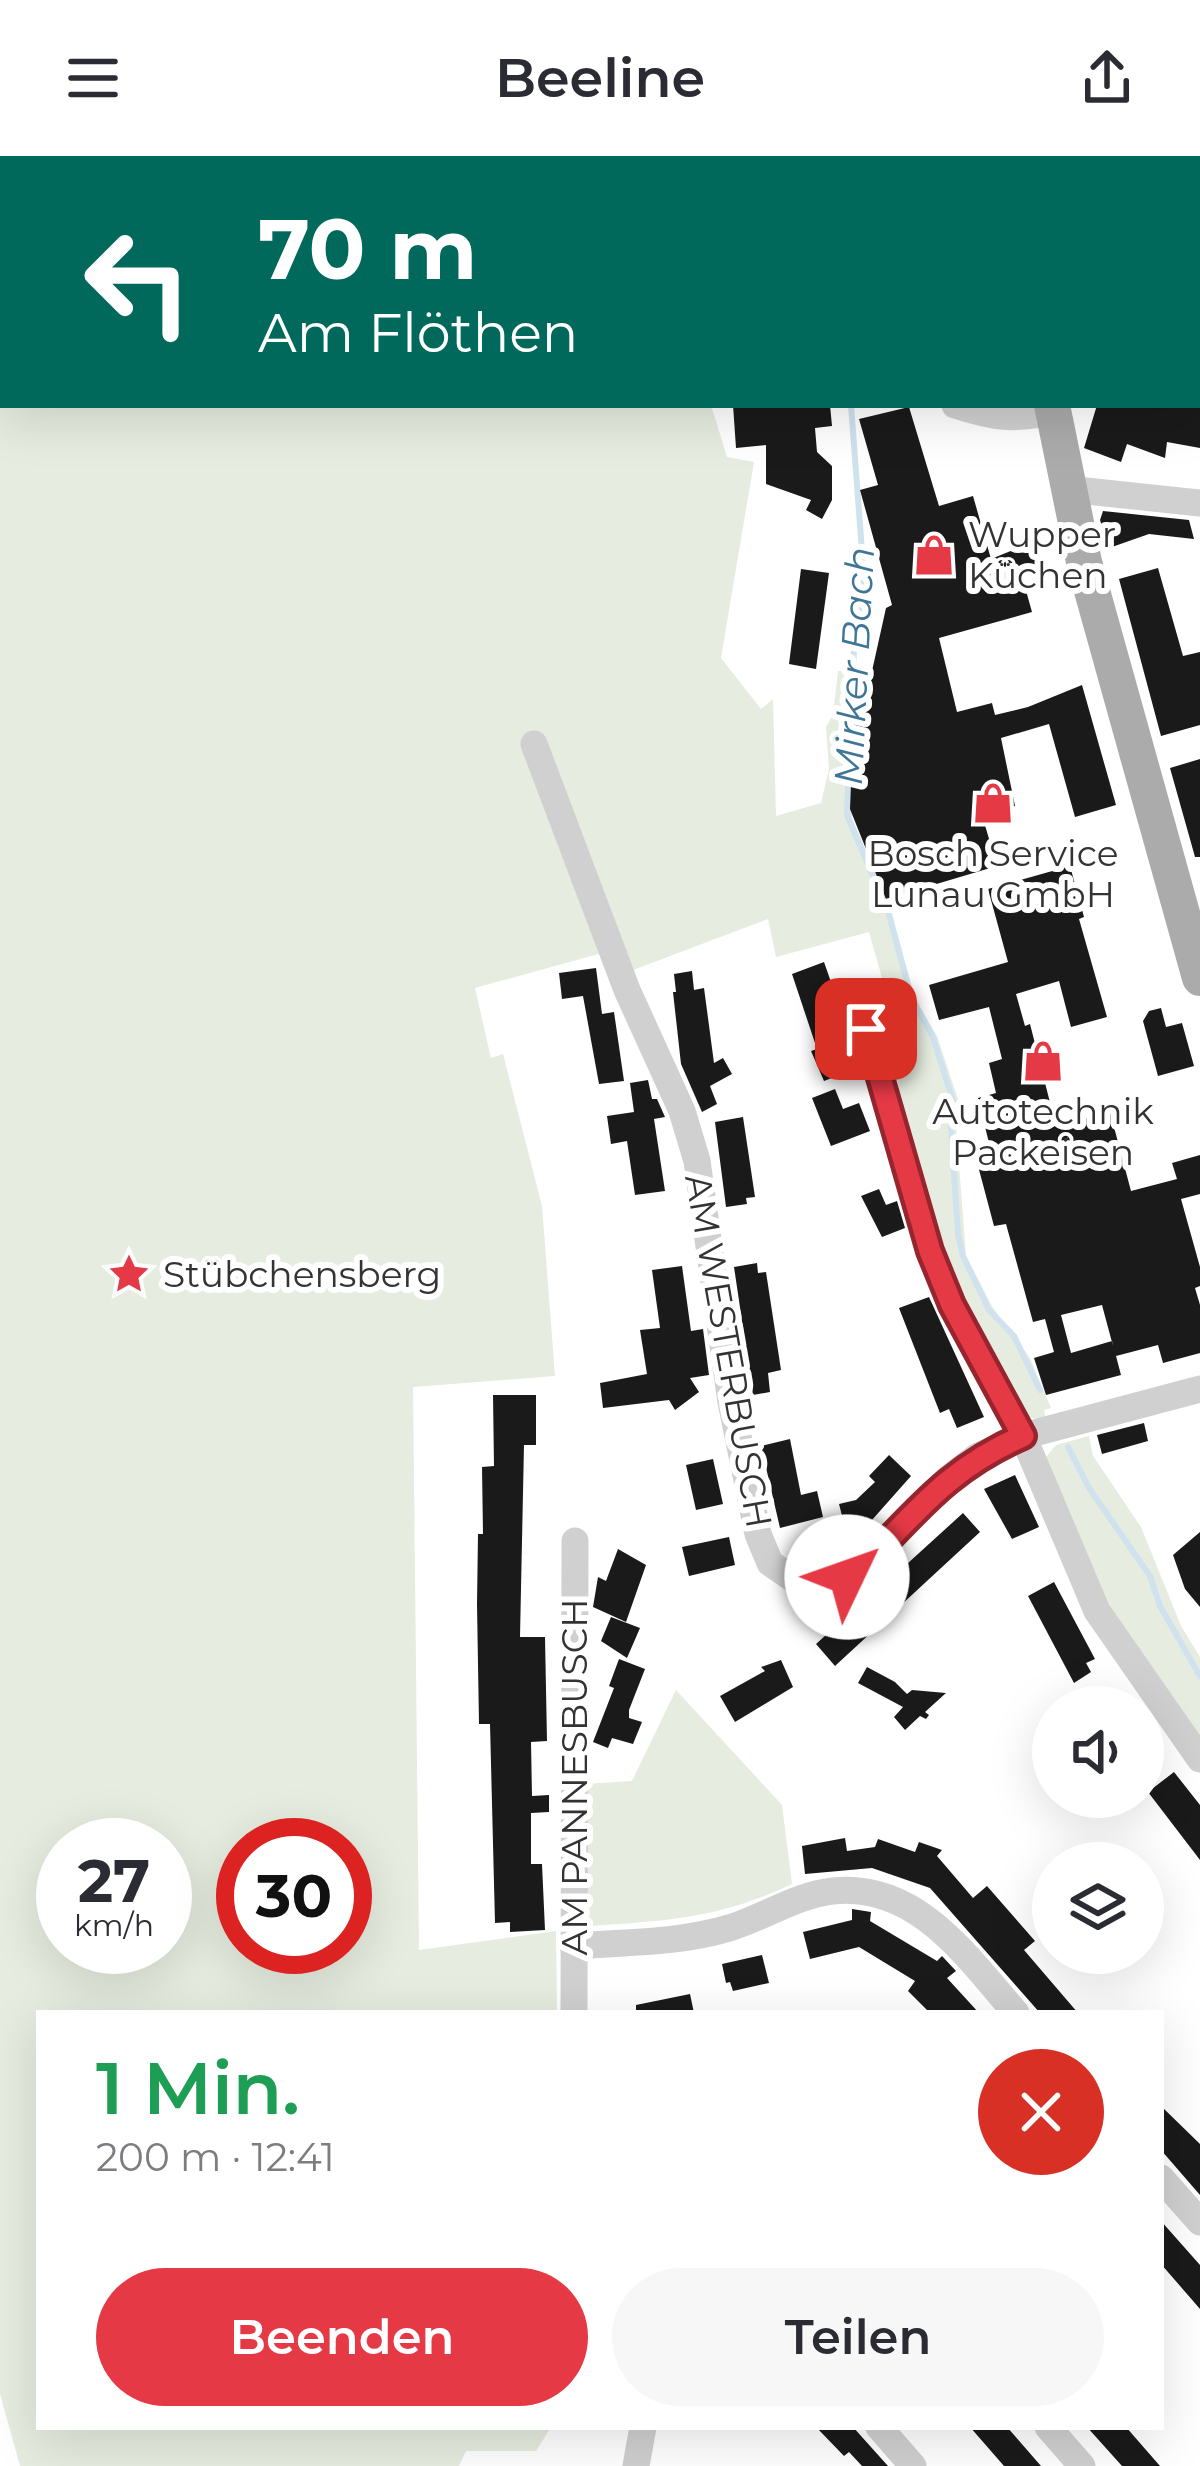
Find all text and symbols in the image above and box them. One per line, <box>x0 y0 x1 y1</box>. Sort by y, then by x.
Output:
icon: menu <box>60 45 126 111</box>
text: Beeline <box>495 45 705 111</box>
icon: share <box>1074 45 1140 111</box>
text: 70 m <box>258 198 477 300</box>
icon: left <box>60 204 216 360</box>
text: Am Flöthen <box>258 300 578 366</box>
place label: Wupper Küchen <box>968 512 1116 597</box>
shop icon: Wupper Küchen <box>911 532 957 578</box>
water label: Mirker Bach <box>824 546 884 786</box>
shop icon: Bosch Service Lunau GmbH <box>970 780 1016 826</box>
place label: Bosch Service Lunau GmbH <box>868 831 1118 916</box>
pin <box>815 978 917 1080</box>
icon: arrive <box>833 996 899 1062</box>
shop icon: Autotechnik Packeisen <box>1020 1038 1066 1084</box>
place label: Autotechnik Packeisen <box>932 1089 1154 1174</box>
street label: AM WESTERBUSCH <box>676 1171 782 1531</box>
place icon: Stübchensberg <box>106 1251 152 1297</box>
place label: Stübchensberg <box>163 1252 441 1296</box>
position arrow <box>784 1514 910 1640</box>
street label: AM PANNESBUSCH <box>552 1598 596 1956</box>
map controls <box>1032 1686 1164 1974</box>
button: sound <box>1032 1686 1164 1818</box>
speed limit sign: 30 <box>216 1818 372 1974</box>
button: layers <box>1032 1842 1164 1974</box>
text: 27 <box>78 1844 150 1917</box>
text: km/h <box>74 1907 154 1944</box>
text: 1 Min. <box>96 2044 300 2132</box>
button: close <box>978 2049 1104 2175</box>
text: 200 m · 12:41 <box>96 2133 335 2181</box>
button: Beenden <box>96 2268 588 2406</box>
button: Teilen <box>612 2268 1104 2406</box>

